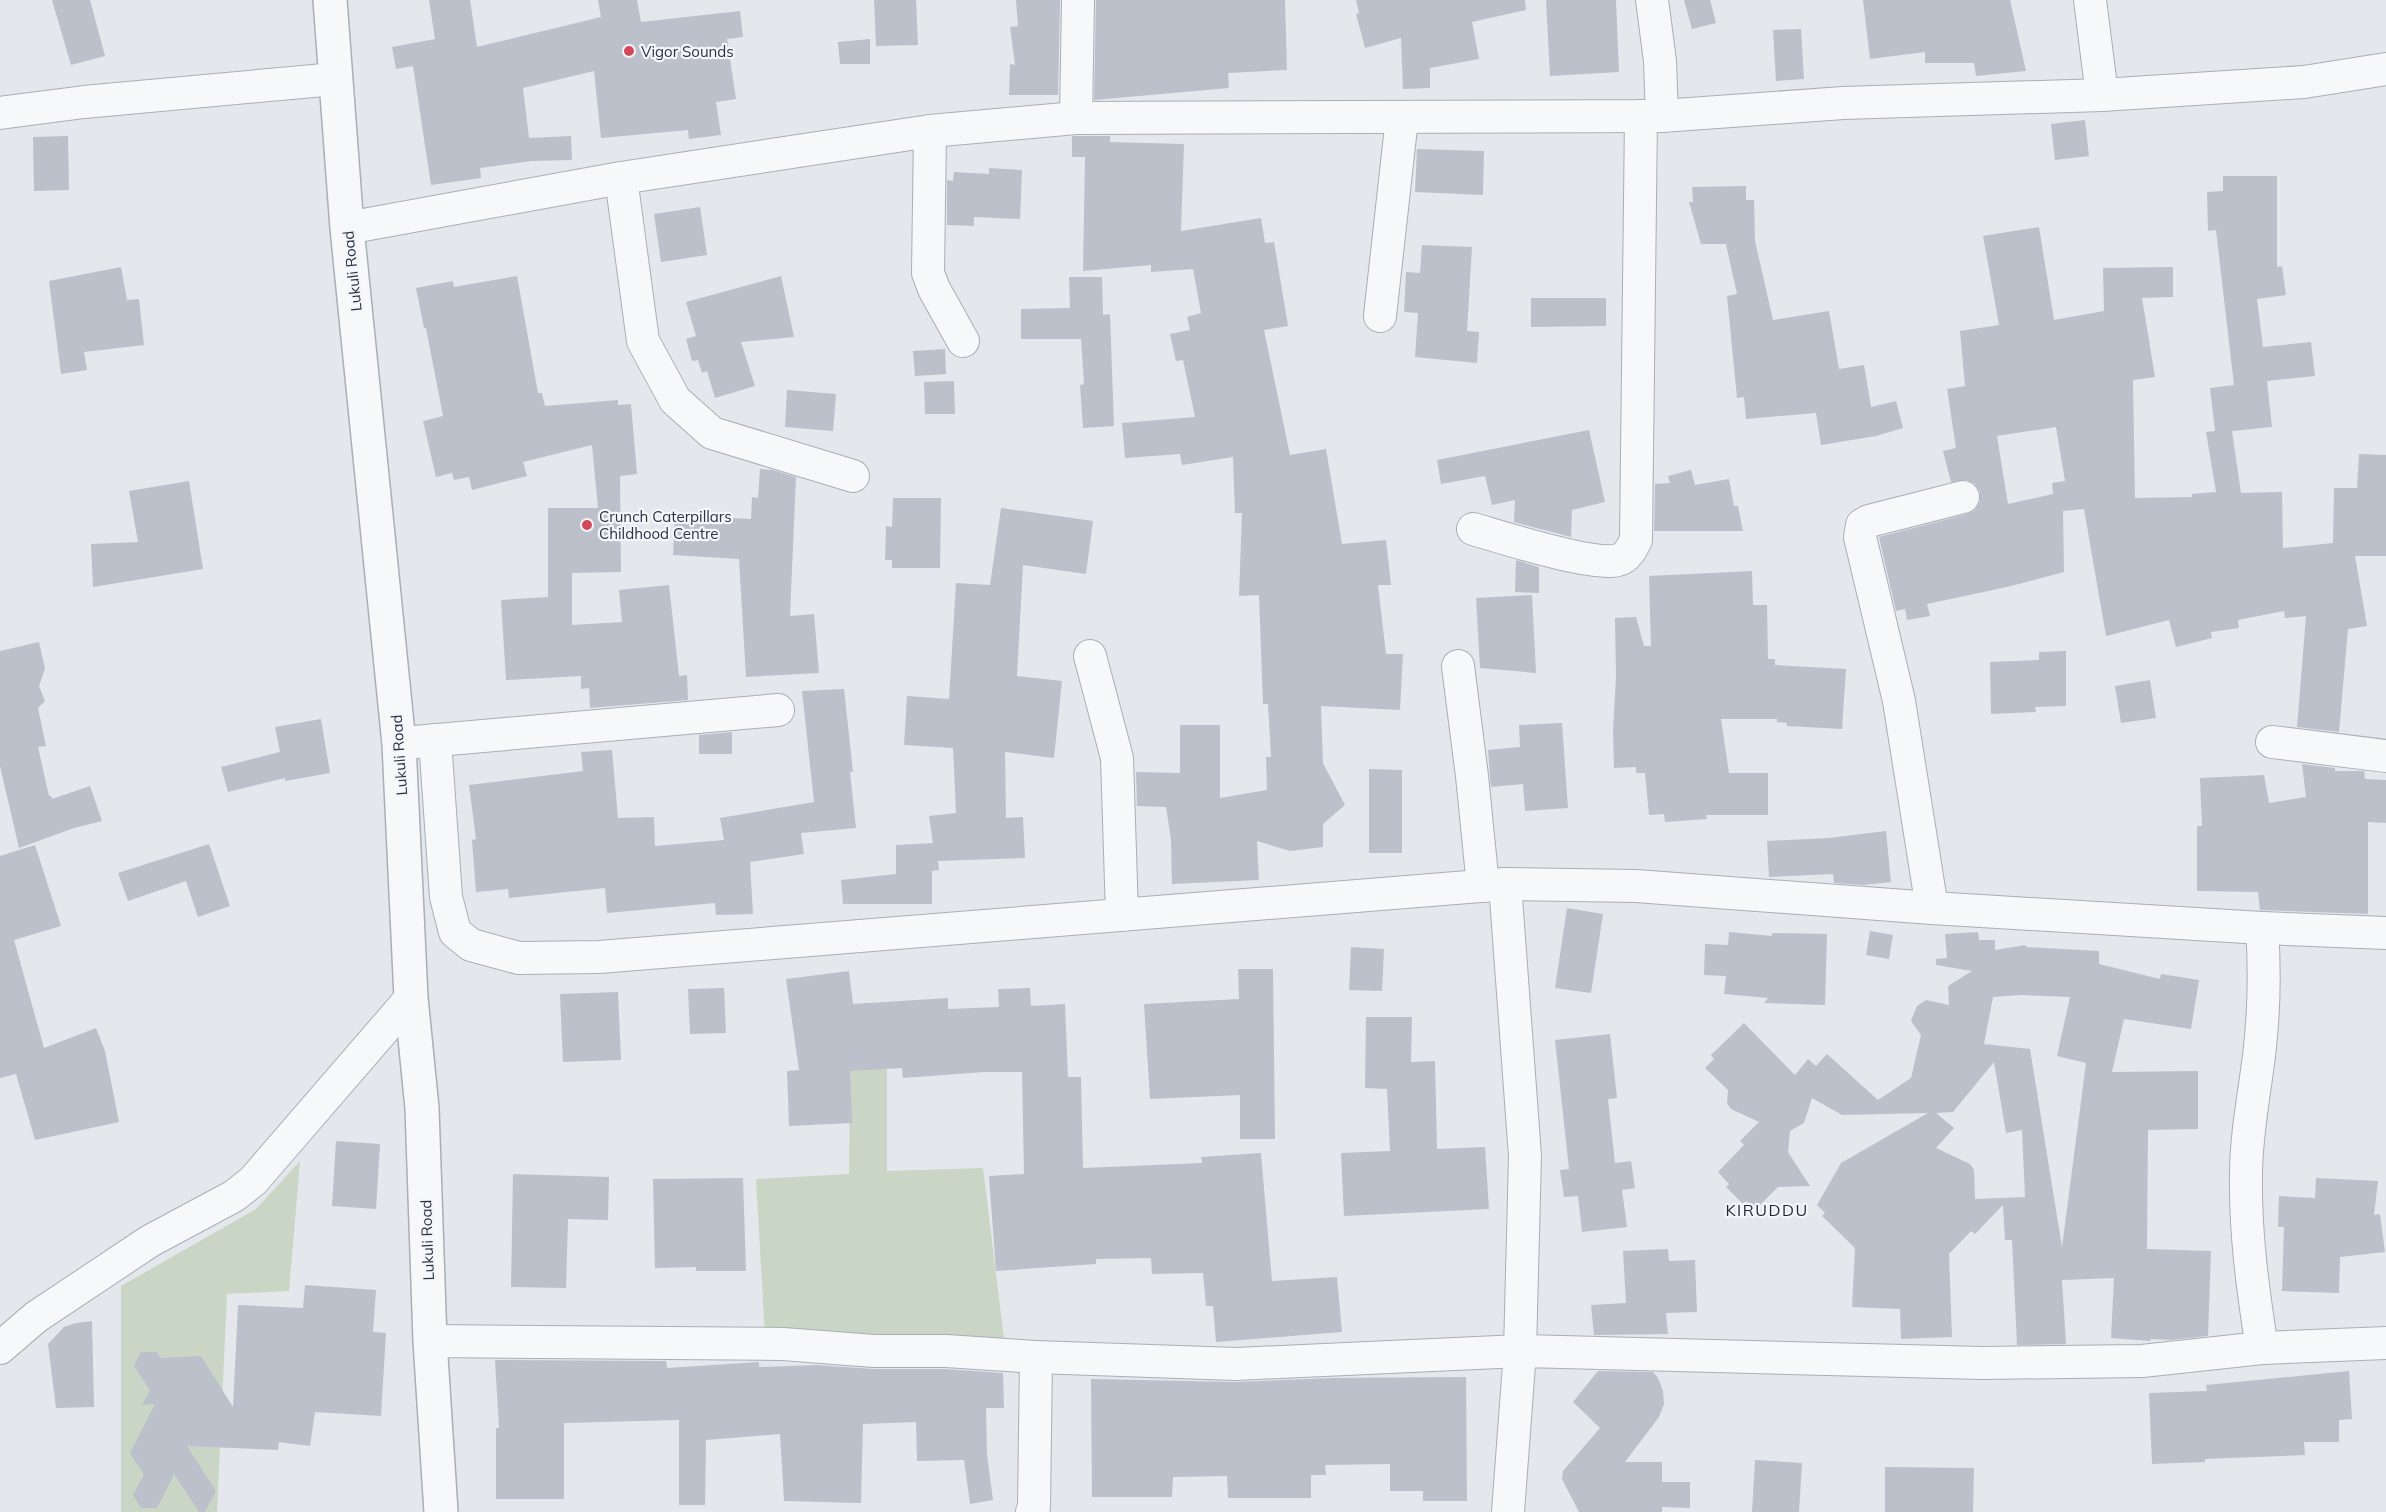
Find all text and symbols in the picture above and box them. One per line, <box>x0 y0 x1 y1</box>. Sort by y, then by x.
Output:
place label: Vigor Sounds <box>641 42 734 61</box>
marker: Vigor Sounds <box>622 44 636 58</box>
street label: Lukuli Road <box>338 230 366 312</box>
place label: Crunch Caterpillars Childhood Centre <box>599 507 732 543</box>
marker: Crunch Caterpillars Childhood Centre <box>580 518 594 532</box>
street label: Lukuli Road <box>387 714 411 796</box>
street label: Lukuli Road <box>416 1199 438 1281</box>
district label: KIRUDDU <box>1725 1200 1809 1220</box>

